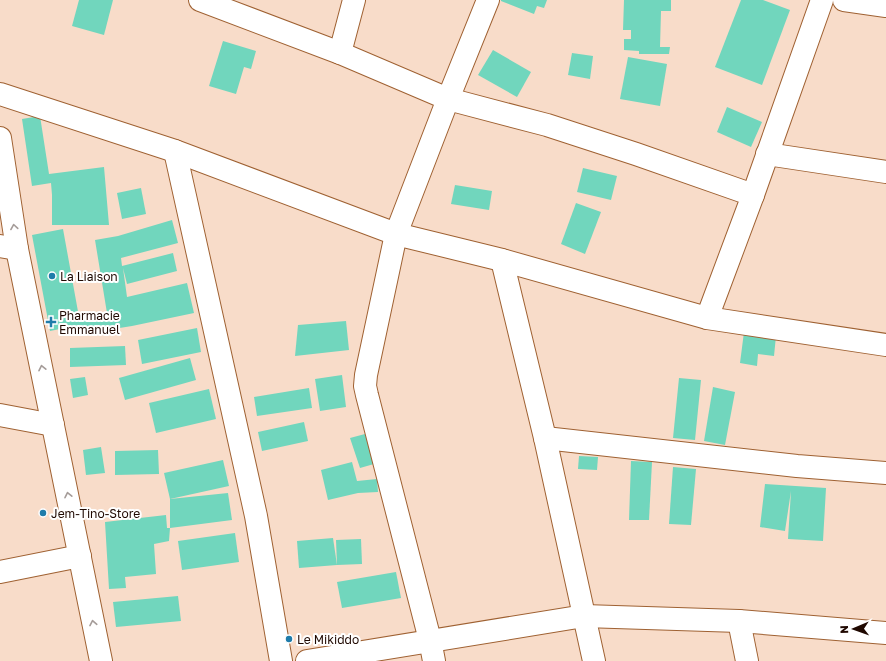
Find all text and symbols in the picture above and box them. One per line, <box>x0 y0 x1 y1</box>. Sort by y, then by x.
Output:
one-way arrow <box>10 224 19 230</box>
place label: La Liaison <box>60 269 118 284</box>
marker: La Liaison <box>47 271 57 281</box>
place label: Pharmacie Emmanuel <box>59 308 120 337</box>
marker: Pharmacie Emmanuel <box>46 317 56 327</box>
one-way arrow <box>38 365 46 371</box>
one-way arrow <box>64 492 72 498</box>
place label: Jem-Tino-Store <box>51 506 140 521</box>
marker: Jem-Tino-Store <box>38 508 48 518</box>
north arrow <box>834 609 874 649</box>
one-way arrow <box>90 620 98 626</box>
text: N <box>837 625 850 634</box>
place label: Le Mikiddo <box>297 632 359 647</box>
marker: Le Mikiddo <box>284 634 294 644</box>

